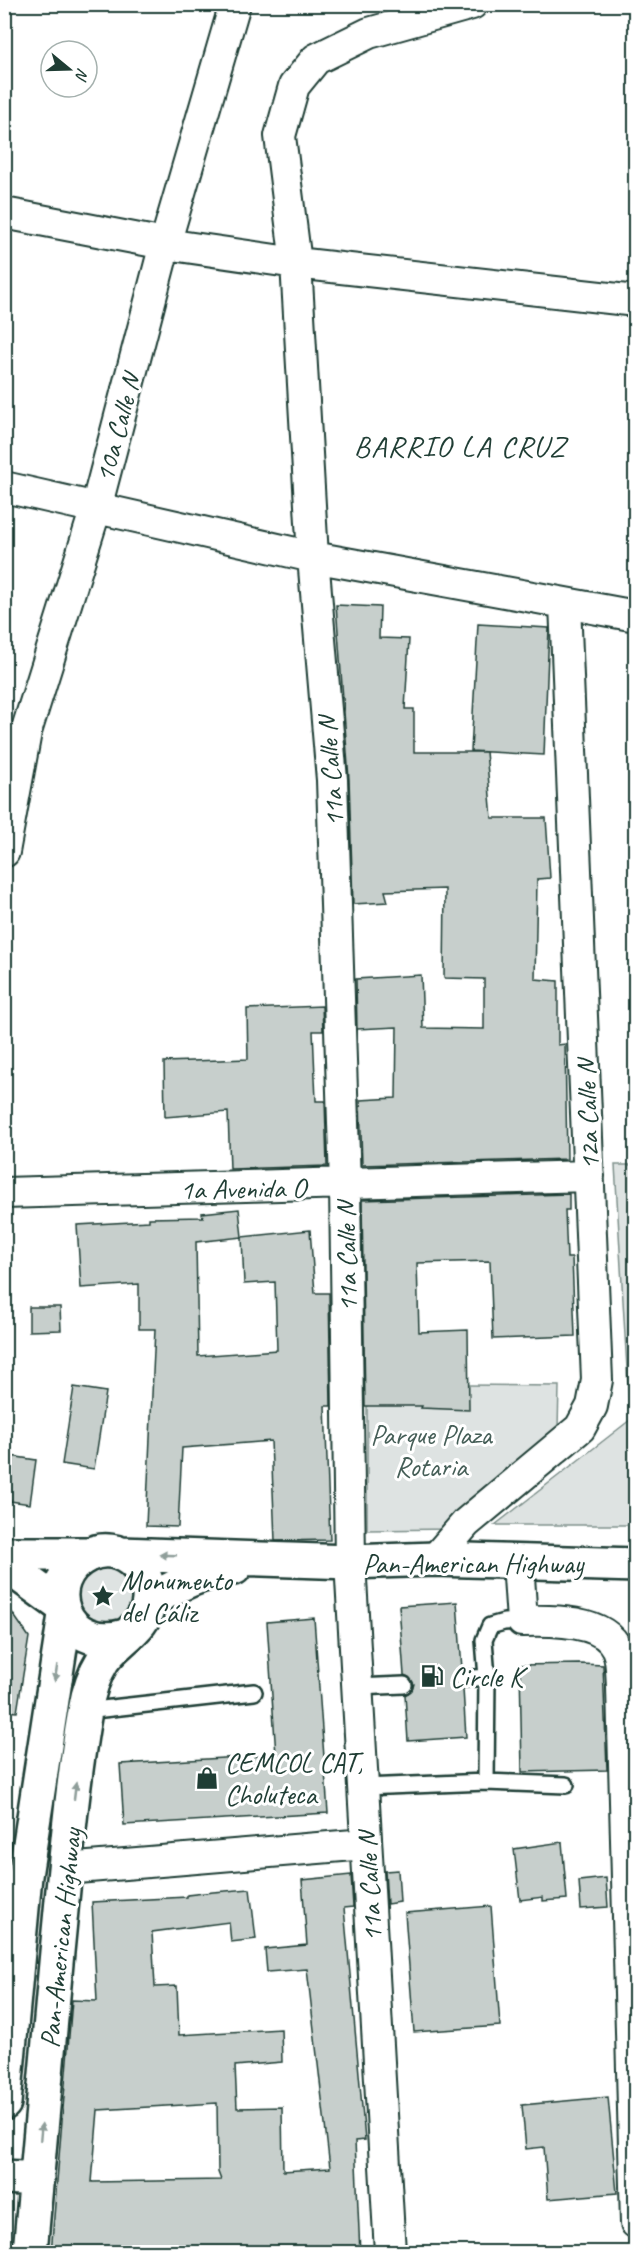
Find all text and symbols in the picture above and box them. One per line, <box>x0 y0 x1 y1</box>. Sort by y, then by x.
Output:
north arrow <box>39 39 99 99</box>
text: N <box>70 66 93 84</box>
street label: 10a Calle N <box>86 367 150 486</box>
district label: BARRIO LA CRUZ <box>354 427 569 465</box>
street label: 11a Calle N <box>309 712 352 828</box>
street label: 12a Calle N <box>568 1055 607 1170</box>
street label: 1a Avenida O <box>180 1170 309 1207</box>
street label: 11a Calle N <box>328 1198 365 1312</box>
park label: Parque Plaza Rotaria <box>371 1417 493 1484</box>
street label: Pan-American Highway <box>363 1546 586 1581</box>
one-way arrow <box>159 1551 178 1560</box>
place label: Monumento del Cáliz <box>121 1563 234 1630</box>
place icon: Monumento del Cáliz <box>90 1583 116 1609</box>
place label: Circle K <box>450 1659 529 1694</box>
one-way arrow <box>52 1663 61 1682</box>
fuel station icon: Circle K <box>419 1663 445 1689</box>
place label: CEMCOL CAT, Choluteca <box>225 1745 365 1812</box>
shop icon: CEMCOL CAT, Choluteca <box>194 1765 220 1791</box>
one-way arrow <box>70 1782 79 1801</box>
street label: Pan-American Highway <box>32 1824 90 2050</box>
street label: 11a Calle N <box>349 1827 390 1943</box>
one-way arrow <box>36 2122 46 2141</box>

